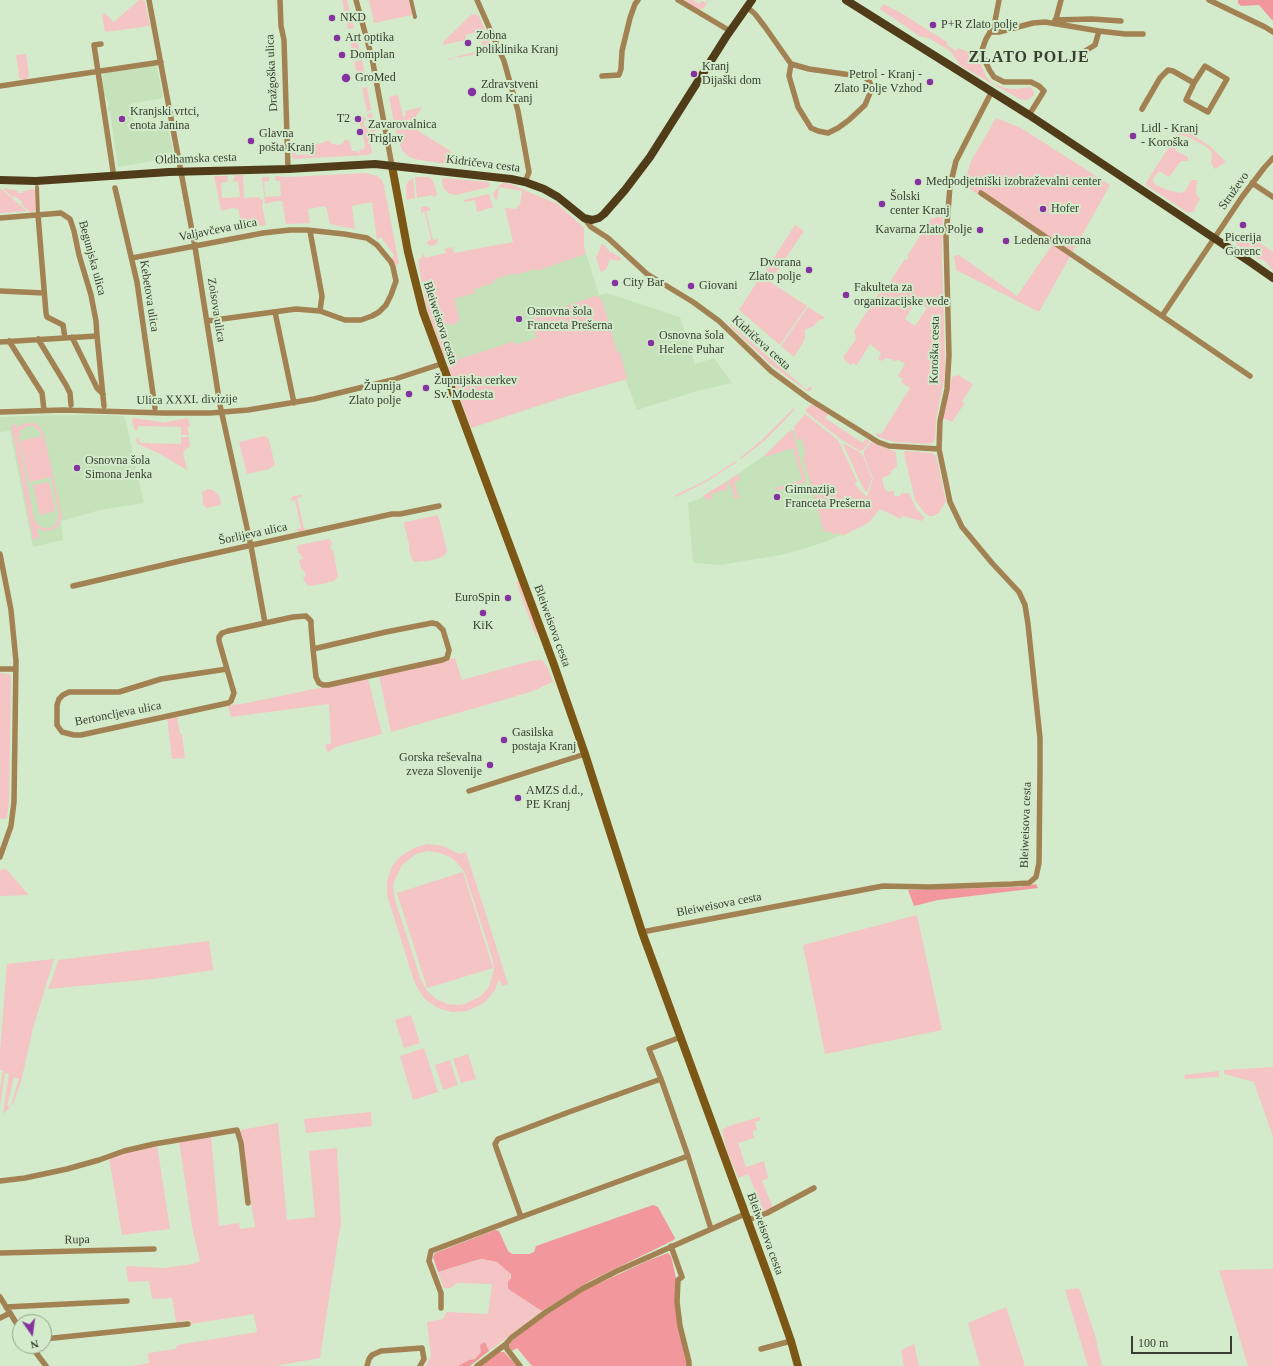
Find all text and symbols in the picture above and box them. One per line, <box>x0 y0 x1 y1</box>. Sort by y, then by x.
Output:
place label: NKD <box>340 11 366 25</box>
marker: NKD <box>327 13 337 23</box>
place label: P+R Zlato polje <box>941 18 1018 32</box>
marker: P+R Zlato polje <box>928 20 938 30</box>
place label: Zobna poliklinika Kranj <box>476 29 558 57</box>
place label: Art optika <box>345 31 394 45</box>
marker: Art optika <box>332 33 342 43</box>
street label: Dražgoška ulica <box>263 34 281 112</box>
marker: Zobna poliklinika Kranj <box>463 38 473 48</box>
place label: Domplan <box>350 48 395 62</box>
district label: ZLATO POLJE <box>968 48 1090 68</box>
marker: Domplan <box>337 50 347 60</box>
place label: Kranj Dijaški dom <box>702 60 761 88</box>
place label: Petrol - Kranj - Zlato Polje Vzhod <box>834 68 922 96</box>
marker: Kranj Dijaški dom <box>689 69 699 79</box>
place label: GroMed <box>355 71 396 85</box>
marker: GroMed <box>340 72 352 84</box>
marker: Petrol - Kranj - Zlato Polje Vzhod <box>925 77 935 87</box>
place label: Zdravstveni dom Kranj <box>481 78 538 106</box>
marker: Zdravstveni dom Kranj <box>466 86 478 98</box>
place label: Kranjski vrtci, enota Janina <box>130 105 199 133</box>
place label: T2 <box>337 112 350 126</box>
marker: Kranjski vrtci, enota Janina <box>117 114 127 124</box>
marker: T2 <box>353 114 363 124</box>
place label: Zavarovalnica Triglav <box>368 118 437 146</box>
place label: Lidl - Kranj - Koroška <box>1141 122 1198 150</box>
place label: Glavna pošta Kranj <box>259 127 315 155</box>
marker: Zavarovalnica Triglav <box>355 127 365 137</box>
marker: Lidl - Kranj - Koroška <box>1128 131 1138 141</box>
marker: Glavna pošta Kranj <box>246 136 256 146</box>
street label: Oldhamska cesta <box>155 150 237 168</box>
street label: Kidričeva cesta <box>445 152 521 176</box>
street label: Struževo <box>1216 169 1252 213</box>
place label: Medpodjetniški izobraževalni center <box>926 175 1101 189</box>
marker: Medpodjetniški izobraževalni center <box>913 177 923 187</box>
place label: Šolski center Kranj <box>890 190 950 218</box>
marker: Šolski center Kranj <box>877 199 887 209</box>
place label: Hofer <box>1051 202 1079 216</box>
marker: Hofer <box>1038 204 1048 214</box>
street label: Valjavčeva ulica <box>178 215 258 245</box>
street label: Begunjska ulica <box>75 219 109 297</box>
marker: Picerija Gorenc <box>1238 220 1248 230</box>
place label: Kavarna Zlato Polje <box>875 223 972 237</box>
marker: Kavarna Zlato Polje <box>975 225 985 235</box>
place label: Picerija Gorenc <box>1225 231 1261 259</box>
place label: Ledena dvorana <box>1014 234 1091 248</box>
marker: Ledena dvorana <box>1001 236 1011 246</box>
place label: Dvorana Zlato polje <box>749 256 801 284</box>
street label: Kebetova ulica <box>136 259 162 333</box>
marker: Dvorana Zlato polje <box>804 265 814 275</box>
place label: City Bar <box>623 276 664 290</box>
street label: Zoisova ulica <box>204 277 228 343</box>
marker: City Bar <box>610 278 620 288</box>
place label: Giovani <box>699 279 738 293</box>
street label: Bleiweisova cesta <box>420 280 460 366</box>
marker: Giovani <box>686 281 696 291</box>
place label: Fakulteta za organizacijske vede <box>854 281 949 309</box>
marker: Fakulteta za organizacijske vede <box>841 290 851 300</box>
place label: Osnovna šola Franceta Prešerna <box>527 305 613 333</box>
street label: Kidričeva cesta <box>729 313 793 373</box>
marker: Osnovna šola Franceta Prešerna <box>514 314 524 324</box>
street label: Koroška cesta <box>927 316 943 384</box>
place label: Osnovna šola Helene Puhar <box>659 329 724 357</box>
marker: Osnovna šola Helene Puhar <box>646 338 656 348</box>
place label: Župnijska cerkev Sv. Modesta <box>434 374 517 402</box>
place label: Župnija Zlato polje <box>349 380 401 408</box>
marker: Župnijska cerkev Sv. Modesta <box>421 383 431 393</box>
marker: Župnija Zlato polje <box>404 389 414 399</box>
street label: Ulica XXXI. divizije <box>136 392 238 408</box>
place label: Osnovna šola Simona Jenka <box>85 454 152 482</box>
marker: Osnovna šola Simona Jenka <box>72 463 82 473</box>
place label: Gimnazija Franceta Prešerna <box>785 483 871 511</box>
marker: Gimnazija Franceta Prešerna <box>772 492 782 502</box>
street label: Šorlijeva ulica <box>217 520 289 548</box>
street label: Bleiweisova cesta <box>530 583 574 669</box>
place label: EuroSpin <box>455 591 500 605</box>
marker: EuroSpin <box>503 593 513 603</box>
marker: KiK <box>478 608 488 618</box>
place label: KiK <box>473 619 493 633</box>
street label: Bertoncljeva ulica <box>74 699 162 729</box>
place label: Gasilska postaja Kranj <box>512 726 576 754</box>
marker: Gasilska postaja Kranj <box>499 735 509 745</box>
place label: Gorska reševalna zveza Slovenije <box>399 751 482 779</box>
marker: Gorska reševalna zveza Slovenije <box>485 760 495 770</box>
street label: Bleiweisova cesta <box>1017 782 1035 868</box>
place label: AMZS d.d., PE Kranj <box>526 784 583 812</box>
marker: AMZS d.d., PE Kranj <box>513 793 523 803</box>
street label: Bleiweisova cesta <box>675 890 763 920</box>
street label: Bleiweisova cesta <box>743 1191 787 1277</box>
street label: Rupa <box>64 1233 90 1247</box>
north arrow <box>12 1314 52 1354</box>
scale bar <box>1133 1328 1234 1354</box>
text: 100 m <box>1138 1336 1168 1350</box>
text: N <box>29 1338 40 1351</box>

